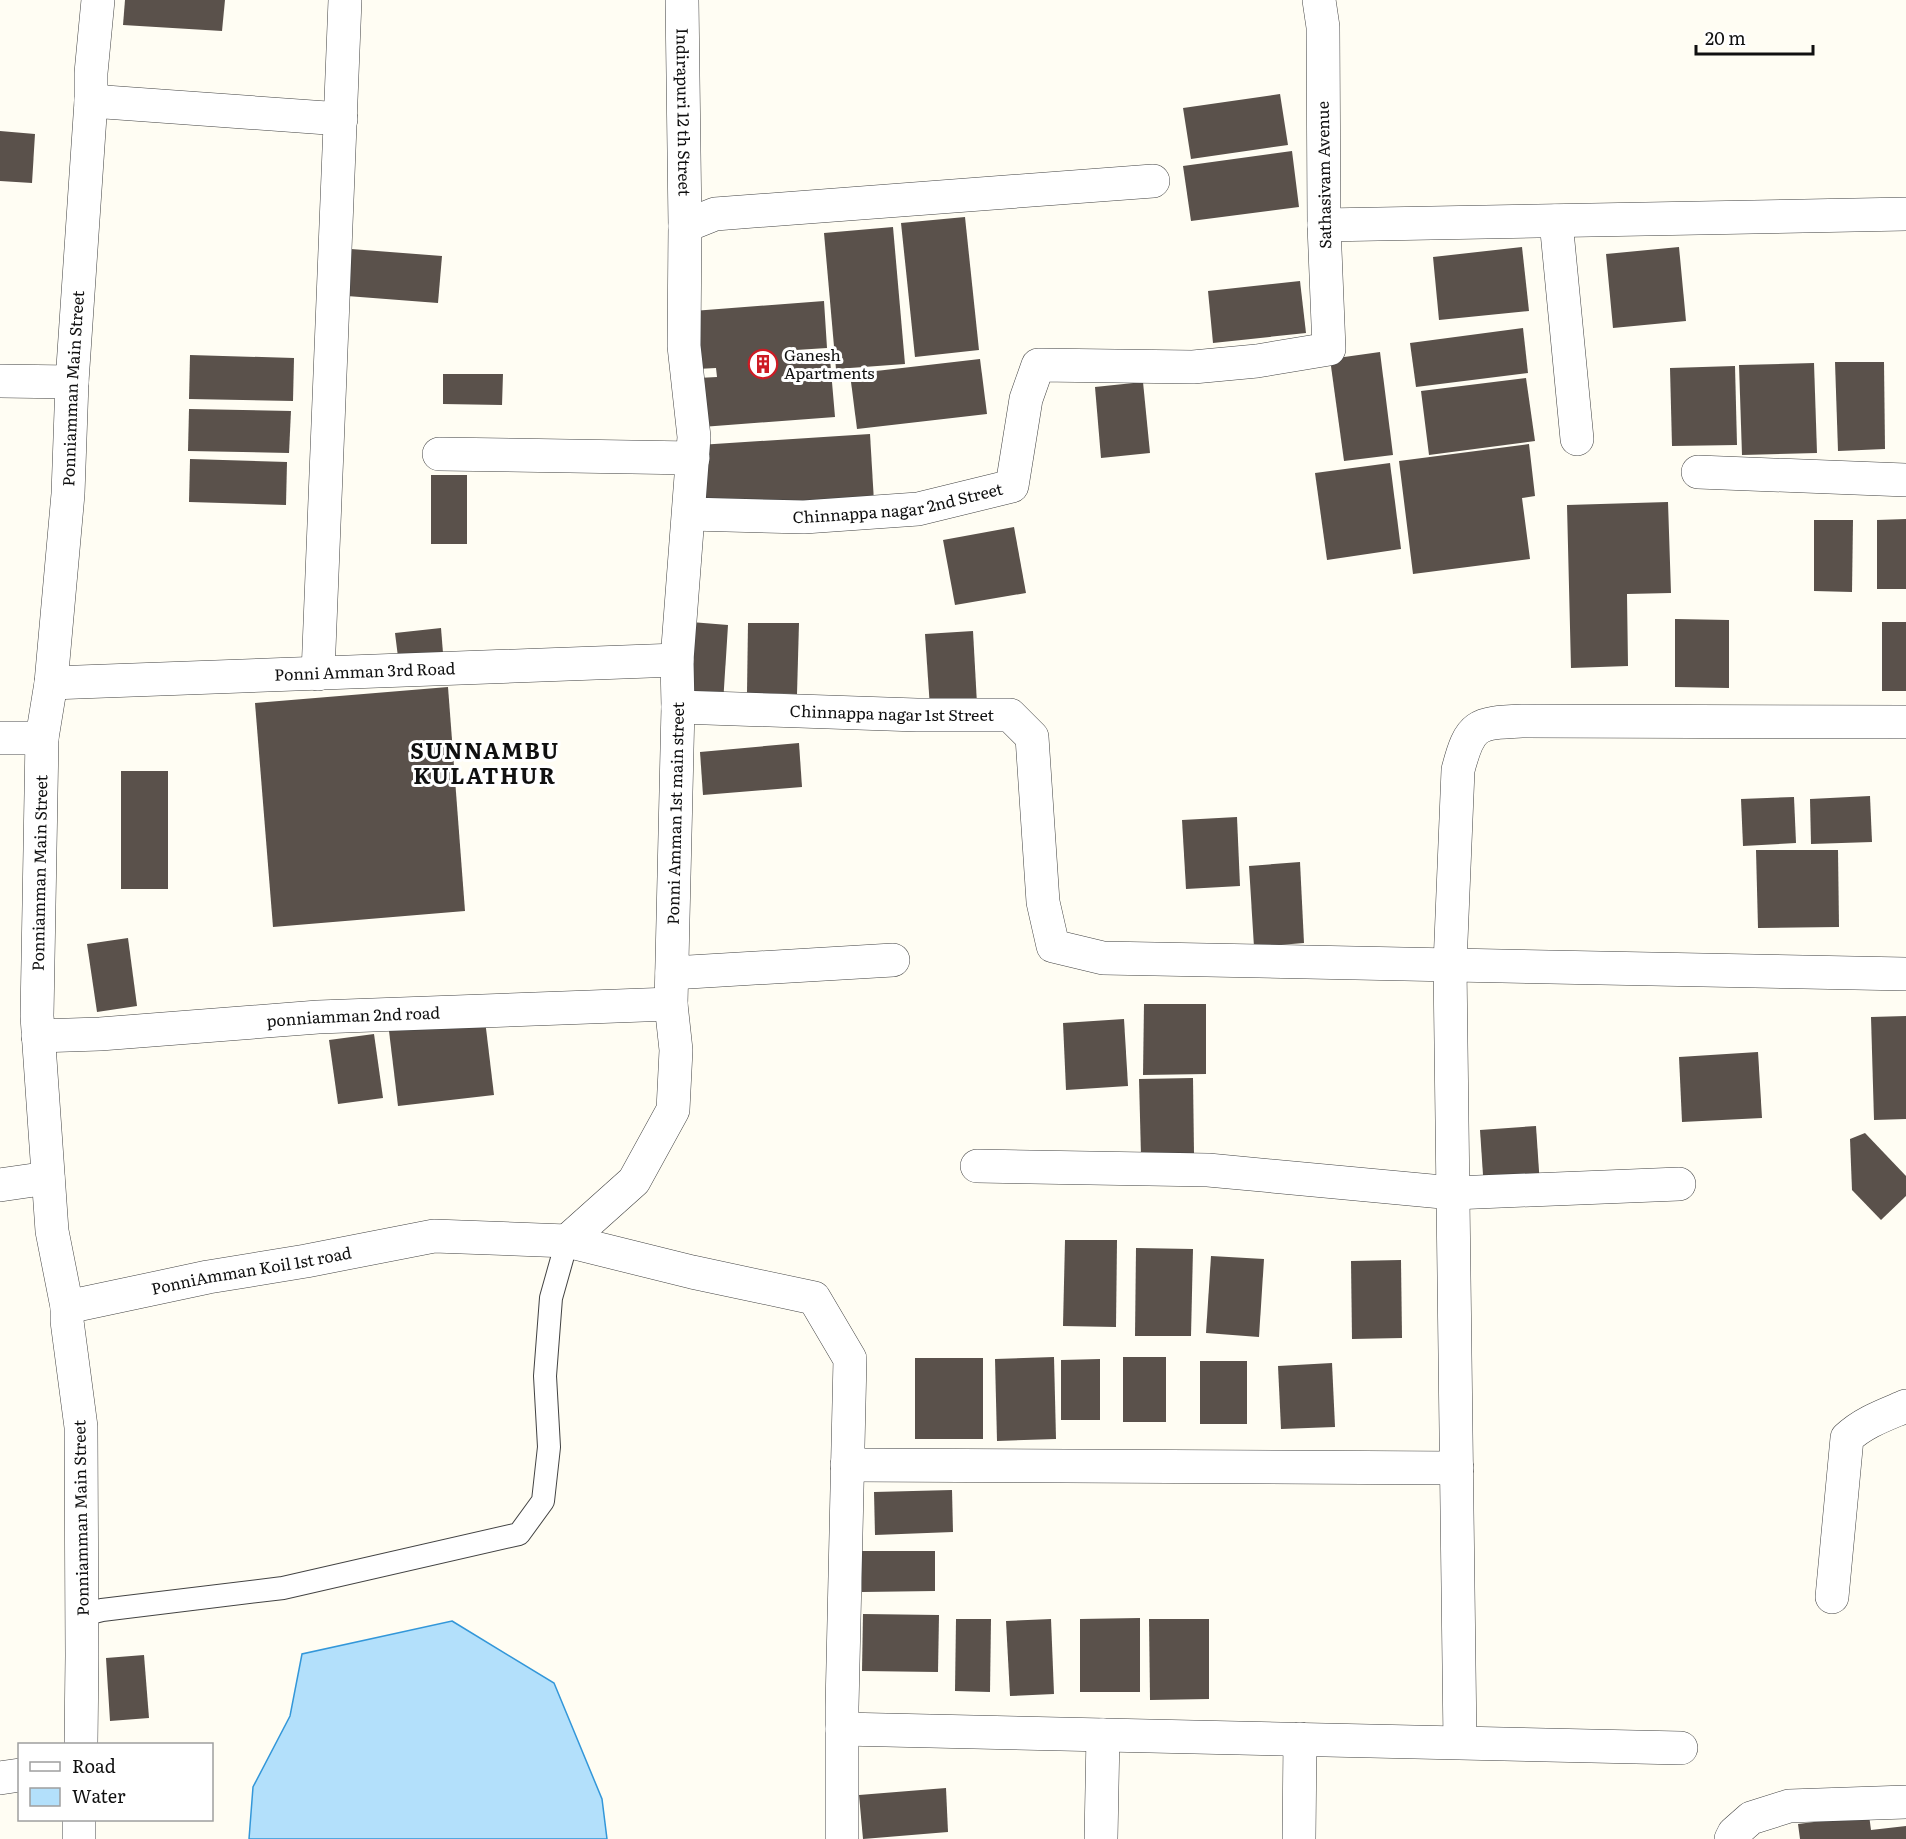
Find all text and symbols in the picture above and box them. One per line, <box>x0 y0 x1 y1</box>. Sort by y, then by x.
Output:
scale bar <box>1696 18 1813 56</box>
text: 20 m <box>1705 24 1746 51</box>
street label: Indirapuri 12 th Street <box>671 28 698 197</box>
street label: Sathasivam Avenue <box>1310 101 1336 249</box>
street label: Ponniamman Main Street <box>55 289 89 487</box>
place label: Ganesh Apartments <box>784 342 875 384</box>
building icon: Ganesh Apartments <box>747 348 779 380</box>
street label: Chinnappa nagar 2nd Street <box>792 476 1006 528</box>
street label: Ponni Amman 3rd Road <box>274 655 456 686</box>
street label: Chinnappa nagar 1st Street <box>789 698 995 726</box>
street label: Ponni Amman 1st main street <box>660 701 689 925</box>
district label: SUNNAMBU KULATHUR <box>410 733 560 791</box>
street label: Ponniamman Main Street <box>25 774 52 971</box>
street label: ponniamman 2nd road <box>266 1000 441 1032</box>
street label: PonniAmman Koil 1st road <box>149 1239 354 1300</box>
street label: Ponniamman Main Street <box>66 1419 94 1616</box>
legend <box>18 1743 213 1821</box>
text: Road <box>72 1752 116 1779</box>
text: Water <box>72 1782 126 1809</box>

